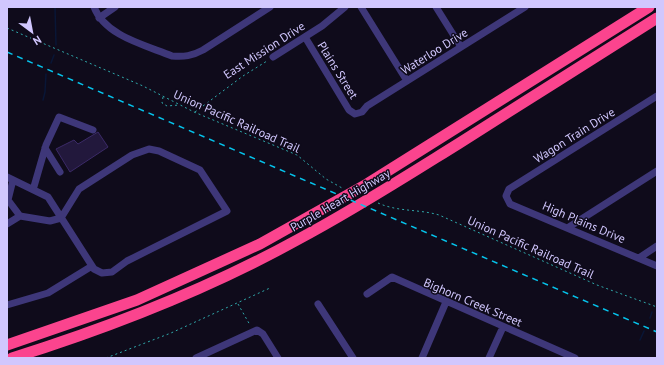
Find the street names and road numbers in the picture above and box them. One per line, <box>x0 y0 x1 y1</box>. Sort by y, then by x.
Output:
street label: East Mission Drive <box>221 18 307 82</box>
street label: Waterloo Drive <box>398 25 470 77</box>
street label: Plains Street <box>314 39 362 101</box>
street label: Union Pacific Railroad Trail <box>171 86 303 156</box>
street label: Wagon Train Drive <box>531 104 617 166</box>
street label: Purple Heart Highway <box>287 165 393 235</box>
street label: High Plains Drive <box>540 198 628 246</box>
street label: Union Pacific Railroad Trail <box>465 212 597 282</box>
street label: Bighorn Creek Street <box>421 274 525 330</box>

